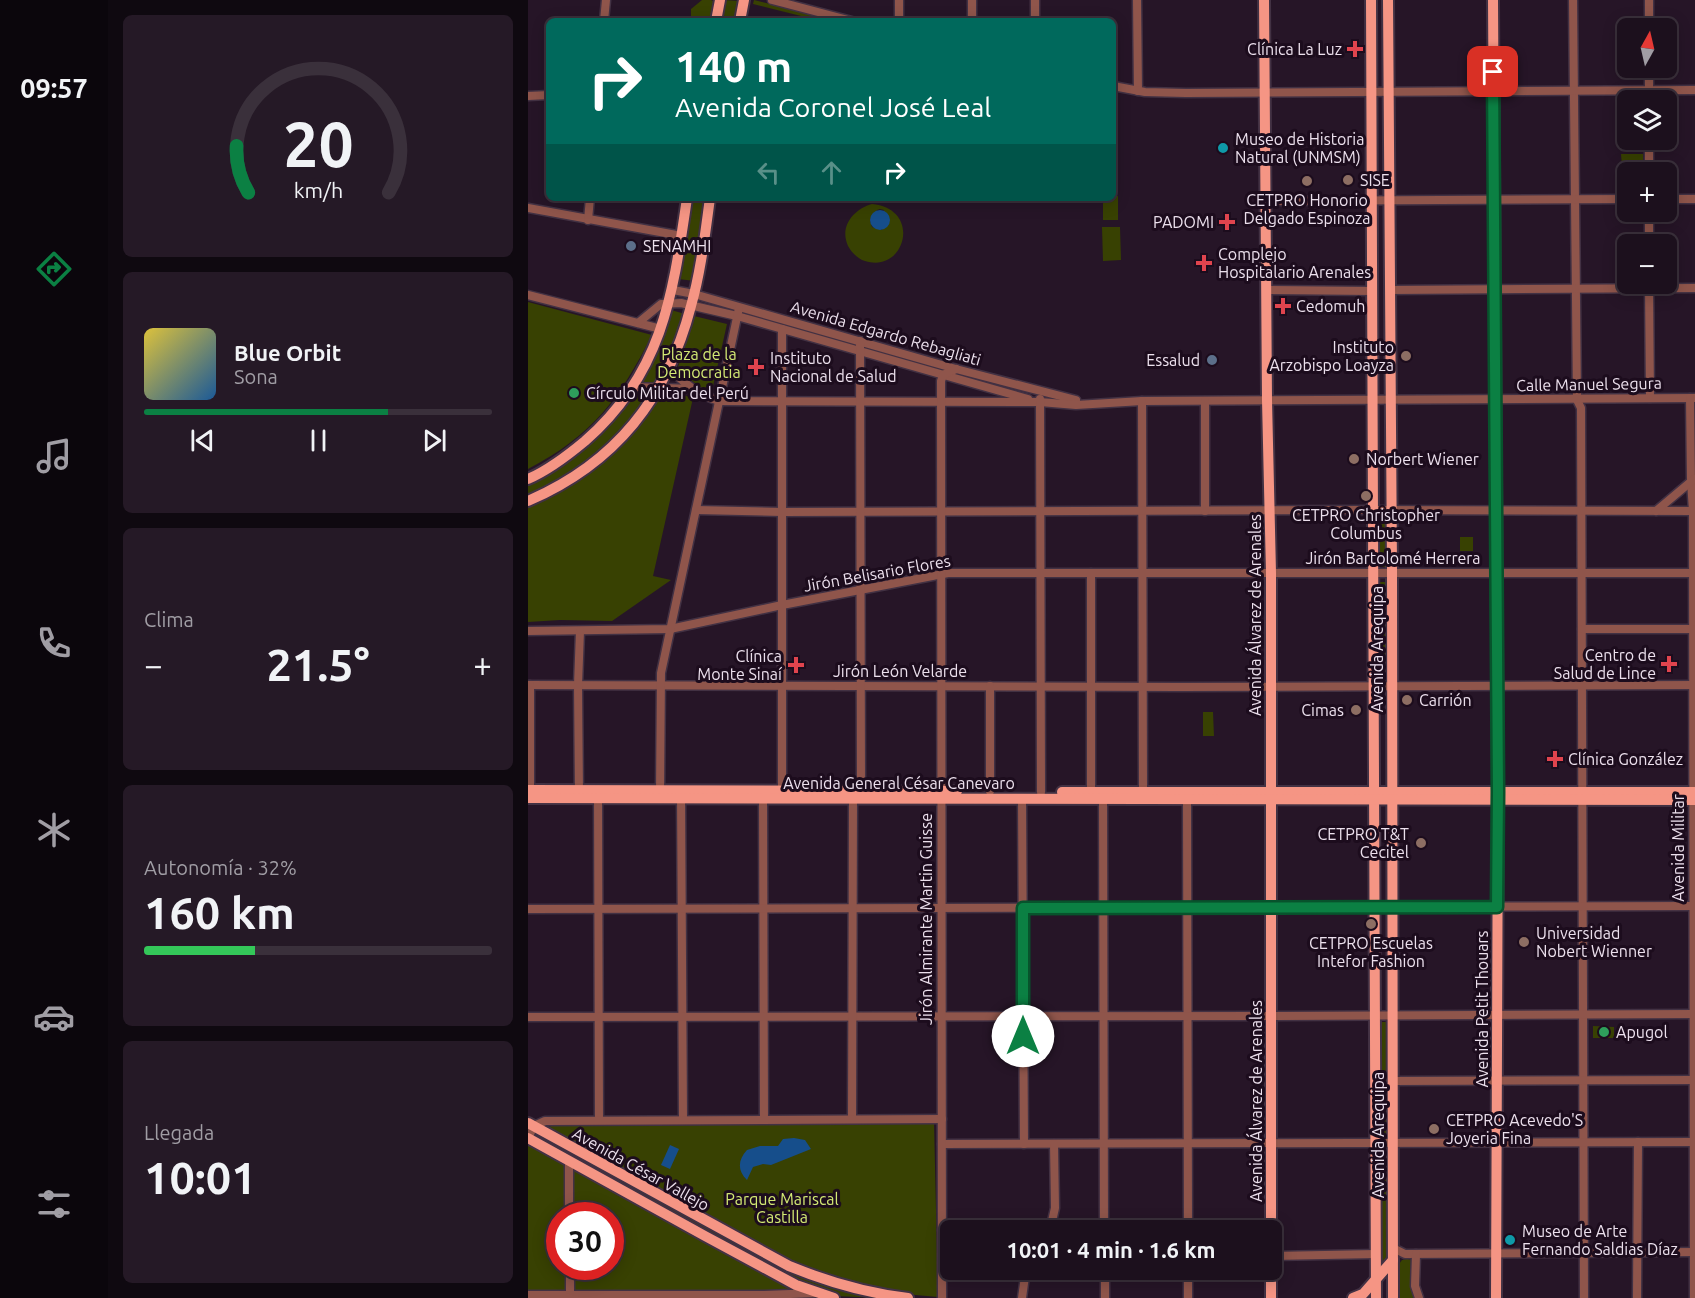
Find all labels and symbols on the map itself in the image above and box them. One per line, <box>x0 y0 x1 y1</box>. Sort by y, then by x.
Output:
north arrow <box>1617 18 1677 78</box>
place label: Clínica La Luz <box>1247 40 1342 58</box>
marker: Clínica La Luz <box>1346 40 1364 58</box>
pin <box>1467 46 1518 97</box>
place label: Museo de Historia Natural (UNMSM) <box>1235 130 1364 167</box>
marker: Museo de Historia Natural (UNMSM) <box>1216 141 1230 155</box>
place label: SISE <box>1360 171 1390 189</box>
marker: SISE <box>1341 173 1355 187</box>
marker: CETPRO Honorio Delgado Espinoza <box>1300 174 1314 188</box>
place label: CETPRO Honorio Delgado Espinoza <box>1243 191 1371 227</box>
place label: PADOMI <box>1153 213 1214 231</box>
marker: PADOMI <box>1218 213 1236 231</box>
place label: SENAMHI <box>643 237 711 255</box>
marker: SENAMHI <box>624 239 638 253</box>
place label: Complejo Hospitalario Arenales <box>1218 245 1371 281</box>
marker: Complejo Hospitalario Arenales <box>1195 254 1213 272</box>
street label: Avenida Edgardo Rebagliati <box>789 297 983 369</box>
marker: Cedomuh <box>1274 297 1292 315</box>
place label: Cedomuh <box>1296 297 1365 315</box>
place label: Instituto Arzobispo Loayza <box>1269 338 1394 374</box>
park label: Plaza de la Democratia <box>657 345 741 381</box>
place label: Instituto Nacional de Salud <box>770 349 897 385</box>
marker: Instituto Arzobispo Loayza <box>1399 349 1413 363</box>
place label: Essalud <box>1146 351 1200 369</box>
marker: Essalud <box>1205 353 1219 367</box>
marker: Instituto Nacional de Salud <box>747 358 765 376</box>
street label: Calle Manuel Segura <box>1516 374 1662 394</box>
place label: Círculo Militar del Perú <box>586 384 749 402</box>
marker: Círculo Militar del Perú <box>567 386 581 400</box>
place label: Norbert Wiener <box>1366 450 1479 468</box>
marker: Norbert Wiener <box>1347 452 1361 466</box>
marker: CETPRO Christopher Columbus <box>1359 489 1373 503</box>
place label: CETPRO Christopher Columbus <box>1292 506 1440 542</box>
street label: Avenida Álvarez de Arenales <box>1244 514 1264 716</box>
street label: Jirón Bartolomé Herrera <box>1305 549 1481 567</box>
street label: Jirón Belisario Flores <box>802 551 952 595</box>
street label: Avenida Arequipa <box>1368 586 1386 712</box>
place label: Centro de Salud de Lince <box>1554 646 1656 682</box>
place label: Clínica Monte Sinaí <box>697 647 783 683</box>
marker: Centro de Salud de Lince <box>1660 655 1678 673</box>
marker: Clínica Monte Sinaí <box>787 656 805 674</box>
street label: Jirón León Velarde <box>833 662 967 680</box>
place label: Carrión <box>1419 691 1472 709</box>
marker: Carrión <box>1400 693 1414 707</box>
place label: Cimas <box>1301 701 1344 719</box>
marker: Cimas <box>1349 703 1363 717</box>
marker: Clínica González <box>1546 750 1564 768</box>
place label: Clínica González <box>1568 750 1683 768</box>
street label: Avenida General César Canevaro <box>783 774 1015 792</box>
street label: Avenida Militar <box>1669 794 1687 902</box>
street label: Jirón Almirante Martin Guisse <box>917 813 935 1025</box>
place label: CETPRO T&T Cecitel <box>1317 825 1409 861</box>
marker: CETPRO T&T Cecitel <box>1414 836 1428 850</box>
marker: CETPRO Escuelas Intefor Fashion <box>1364 917 1378 931</box>
place label: Universidad Nobert Wienner <box>1536 924 1652 960</box>
street label: Avenida Petit Thouars <box>1473 930 1491 1088</box>
place label: CETPRO Escuelas Intefor Fashion <box>1309 934 1433 970</box>
marker: Universidad Nobert Wienner <box>1517 935 1531 949</box>
street label: Avenida Álvarez de Arenales <box>1245 1000 1265 1202</box>
position arrow <box>991 1004 1055 1068</box>
place label: Apugol <box>1616 1023 1668 1041</box>
marker: Apugol <box>1597 1025 1611 1039</box>
street label: Avenida Arequipa <box>1369 1072 1387 1198</box>
place label: CETPRO Acevedo'S Joyeria Fina <box>1446 1111 1583 1147</box>
marker: CETPRO Acevedo'S Joyeria Fina <box>1427 1122 1441 1136</box>
street label: Avenida César Vallejo <box>570 1124 712 1214</box>
park label: Parque Mariscal Castilla <box>725 1190 839 1226</box>
speed limit sign: 30 <box>546 1202 624 1280</box>
place label: Museo de Arte Fernando Saldias Díaz <box>1522 1222 1678 1258</box>
marker: Museo de Arte Fernando Saldias Díaz <box>1503 1233 1517 1247</box>

